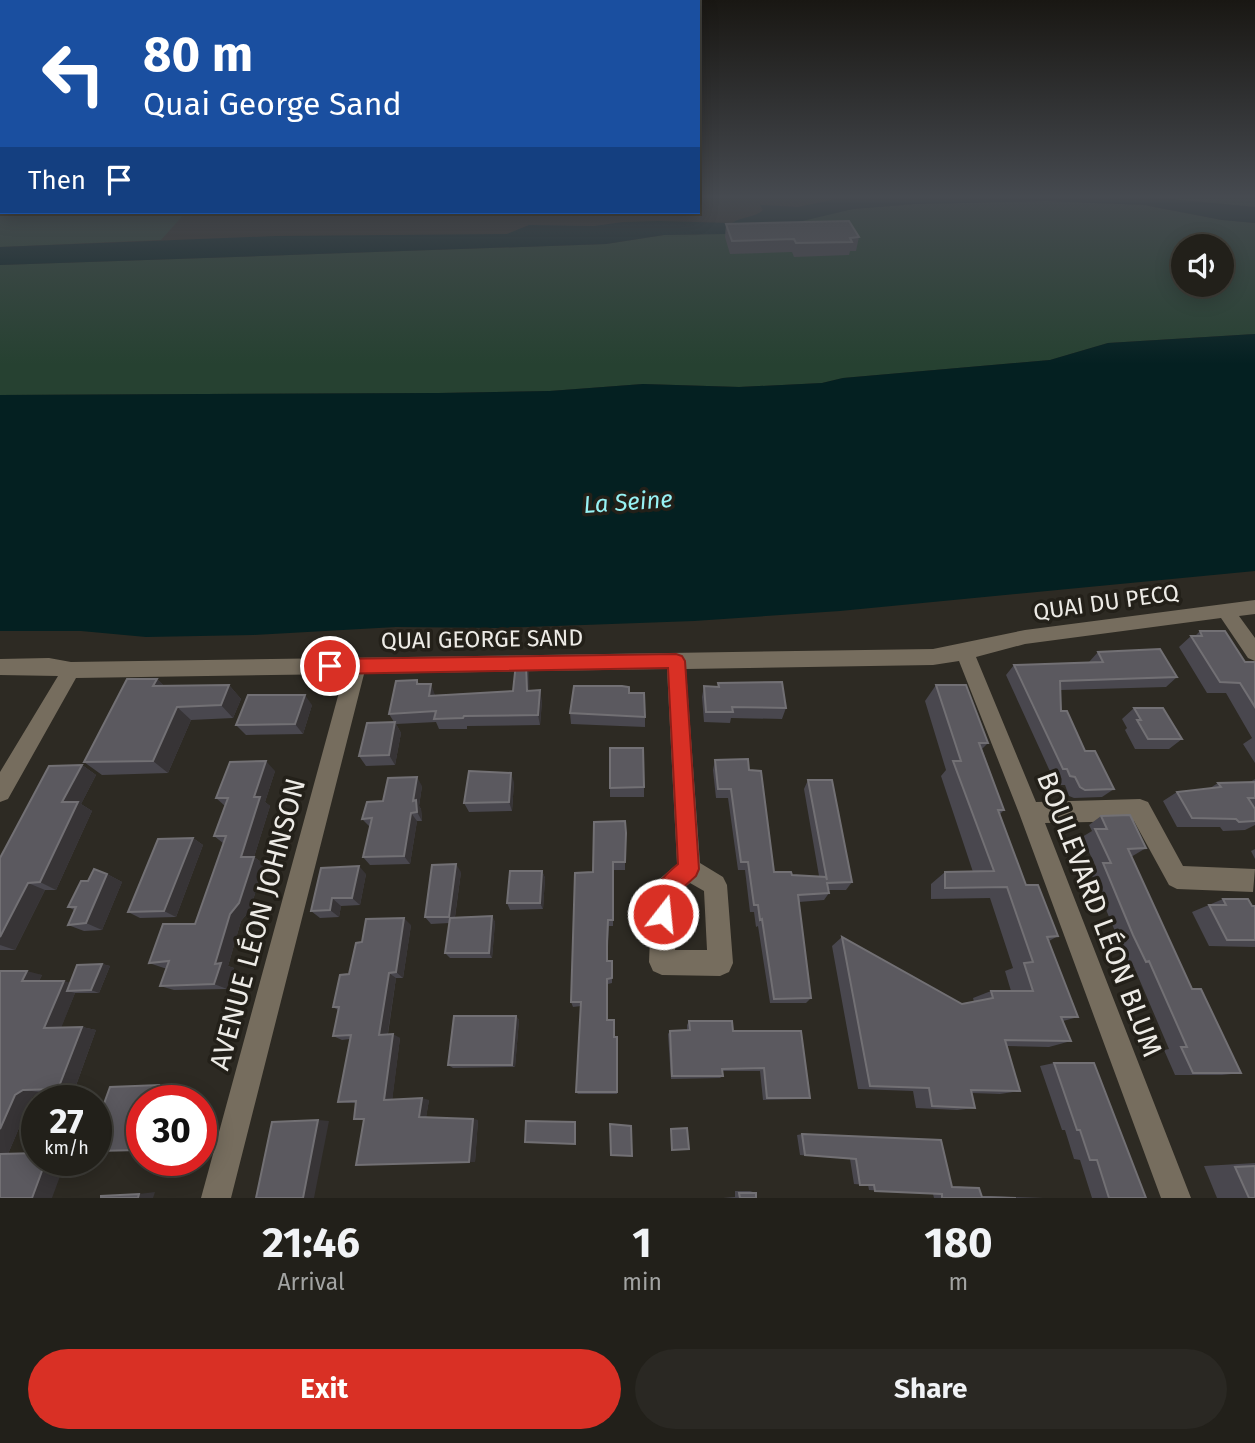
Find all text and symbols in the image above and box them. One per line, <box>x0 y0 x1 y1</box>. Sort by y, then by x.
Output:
text: 80 m <box>143 25 253 84</box>
icon: left <box>28 28 119 119</box>
text: Quai George Sand <box>143 85 402 123</box>
icon: arrive <box>100 161 138 199</box>
text: Then <box>28 165 86 196</box>
map controls <box>1171 234 1234 297</box>
button: sound <box>1171 234 1234 297</box>
water label: La Seine <box>582 485 674 519</box>
street label: QUAI DU PECQ <box>1031 578 1181 626</box>
street label: QUAI GEORGE SAND <box>381 623 583 655</box>
pin <box>300 636 360 696</box>
icon: arrive <box>311 647 349 685</box>
street label: BOULEVARD LÉON BLUM <box>1030 767 1169 1061</box>
street label: AVENUE LÉON JOHNSON <box>203 775 312 1074</box>
position arrow <box>626 877 700 951</box>
speed limit sign: 30 <box>126 1085 217 1176</box>
text: 27 <box>49 1100 84 1142</box>
text: km/h <box>44 1137 89 1159</box>
text: 21:46 <box>262 1218 360 1268</box>
text: 1 <box>632 1218 652 1268</box>
text: 180 <box>924 1218 993 1268</box>
text: Arrival <box>277 1268 345 1296</box>
text: min <box>622 1268 662 1296</box>
text: m <box>949 1268 968 1296</box>
button: Exit <box>28 1349 621 1429</box>
button: Share <box>635 1349 1227 1429</box>

